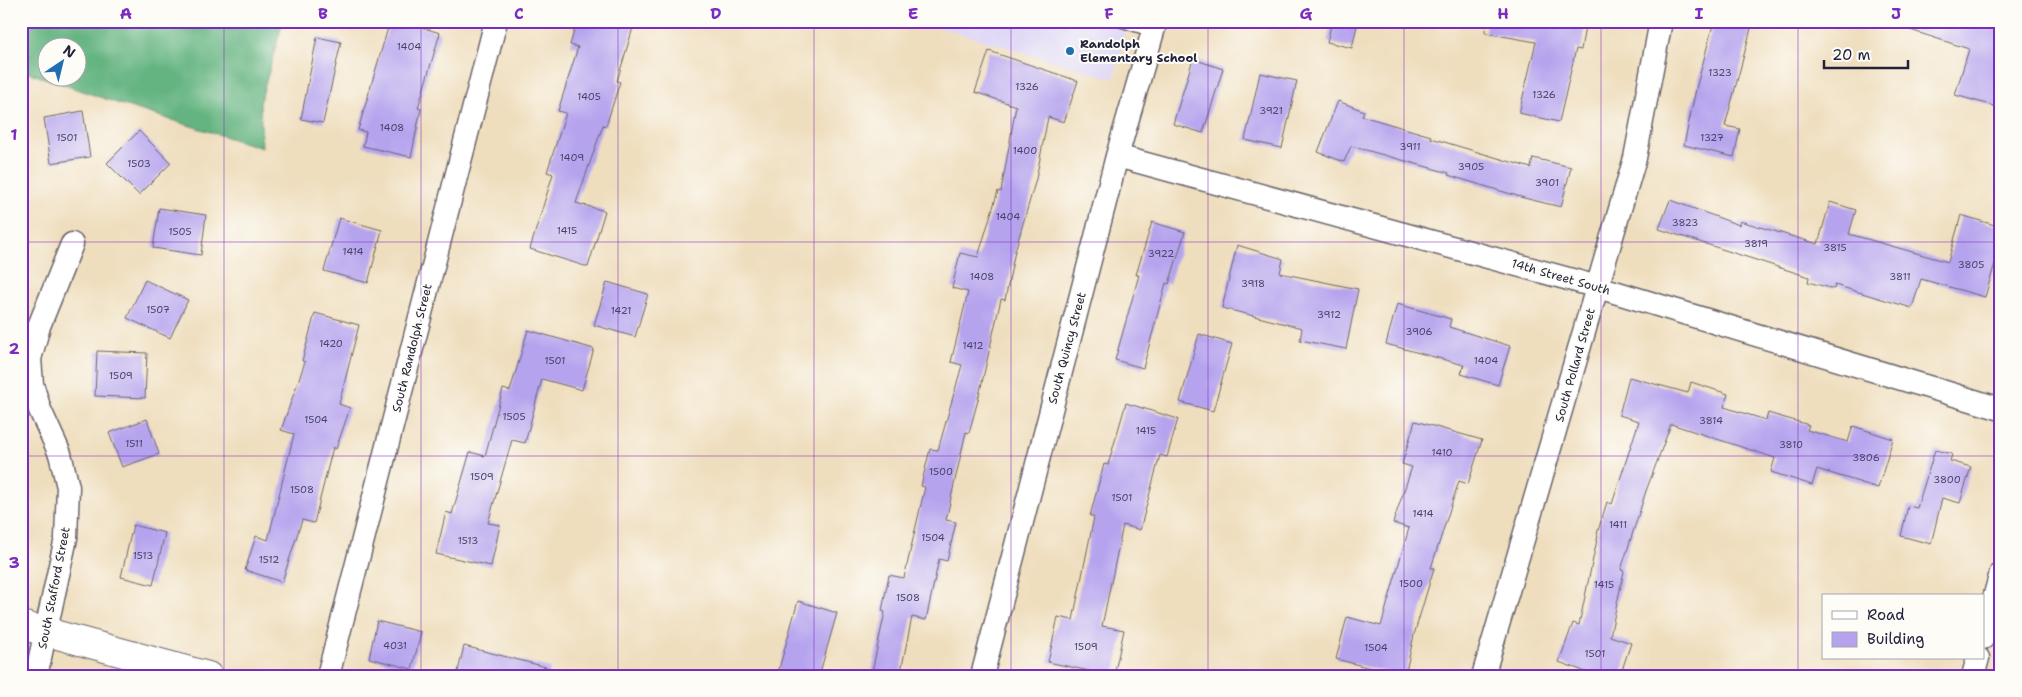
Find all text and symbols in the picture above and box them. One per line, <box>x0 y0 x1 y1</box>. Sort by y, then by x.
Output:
text: A <box>120 3 132 24</box>
text: B <box>318 3 328 24</box>
text: C <box>514 3 524 24</box>
text: D <box>710 3 722 24</box>
text: E <box>908 3 918 24</box>
text: F <box>1104 3 1114 24</box>
text: G <box>1300 3 1313 24</box>
text: H <box>1497 3 1509 24</box>
text: I <box>1695 3 1704 24</box>
text: J <box>1891 3 1901 24</box>
place label: Randolph Elementary School <box>1080 36 1197 66</box>
north arrow <box>38 38 88 88</box>
scale bar <box>1824 38 1908 70</box>
house number: 1404 <box>397 40 421 53</box>
text: N <box>60 41 79 62</box>
marker: Randolph Elementary School <box>1064 45 1076 57</box>
text: 20 m <box>1832 45 1871 65</box>
house number: 1323 <box>1708 66 1732 79</box>
house number: 1326 <box>1015 80 1039 93</box>
house number: 1326 <box>1532 88 1556 101</box>
house number: 1405 <box>577 90 601 103</box>
house number: 3921 <box>1259 104 1283 117</box>
house number: 1408 <box>380 121 404 134</box>
text: 1 <box>10 124 18 145</box>
house number: 1501 <box>57 131 77 144</box>
house number: 1327 <box>1700 131 1724 144</box>
house number: 3911 <box>1399 140 1421 153</box>
house number: 1400 <box>1013 144 1037 157</box>
house number: 1409 <box>560 151 584 164</box>
house number: 1503 <box>127 157 151 170</box>
house number: 3905 <box>1458 160 1484 173</box>
house number: 3901 <box>1535 176 1559 189</box>
house number: 1404 <box>996 210 1020 223</box>
house number: 3823 <box>1672 216 1698 229</box>
house number: 1415 <box>557 224 577 237</box>
house number: 1505 <box>168 225 192 238</box>
house number: 3819 <box>1744 237 1768 250</box>
house number: 3815 <box>1823 241 1847 254</box>
house number: 1414 <box>343 245 363 258</box>
house number: 3922 <box>1148 247 1174 260</box>
street label: 14th Street South <box>1510 255 1612 299</box>
house number: 3805 <box>1958 258 1984 271</box>
house number: 1408 <box>970 270 994 283</box>
house number: 3811 <box>1889 270 1911 283</box>
house number: 3918 <box>1241 277 1265 290</box>
street label: South Randolph Street <box>388 282 436 414</box>
street label: South Quincy Street <box>1044 290 1090 406</box>
house number: 1507 <box>146 303 170 316</box>
house number: 1421 <box>611 304 631 317</box>
street label: South Pollard Street <box>1551 306 1599 424</box>
house number: 3912 <box>1317 308 1341 321</box>
house number: 3906 <box>1405 325 1433 338</box>
house number: 1420 <box>319 337 343 350</box>
text: 2 <box>8 338 20 359</box>
house number: 1412 <box>963 339 983 352</box>
house number: 1501 <box>545 354 565 367</box>
house number: 1404 <box>1474 354 1498 367</box>
house number: 1509 <box>109 369 133 382</box>
house number: 1505 <box>502 410 526 423</box>
house number: 1504 <box>304 413 328 426</box>
house number: 3814 <box>1699 414 1723 427</box>
house number: 1415 <box>1136 424 1156 437</box>
house number: 1511 <box>125 437 143 450</box>
house number: 3810 <box>1779 438 1803 451</box>
house number: 1410 <box>1431 446 1453 459</box>
house number: 3806 <box>1852 451 1880 464</box>
house number: 1500 <box>929 465 953 478</box>
house number: 1509 <box>470 470 494 483</box>
house number: 3800 <box>1933 473 1961 486</box>
house number: 1508 <box>290 483 314 496</box>
house number: 1501 <box>1112 491 1132 504</box>
house number: 1414 <box>1413 507 1433 520</box>
house number: 1411 <box>1609 518 1627 531</box>
street label: South Stafford Street <box>34 526 74 650</box>
house number: 1504 <box>921 531 945 544</box>
house number: 1513 <box>458 534 478 547</box>
house number: 1513 <box>133 549 153 562</box>
text: 3 <box>8 552 20 573</box>
house number: 1512 <box>259 553 279 566</box>
house number: 1500 <box>1399 577 1423 590</box>
house number: 1415 <box>1594 578 1614 591</box>
house number: 1508 <box>896 591 920 604</box>
legend <box>1822 594 1984 660</box>
text: Road <box>1867 605 1905 625</box>
text: Building <box>1867 629 1924 649</box>
house number: 4031 <box>383 639 407 652</box>
house number: 1509 <box>1074 640 1098 653</box>
house number: 1504 <box>1364 641 1388 654</box>
house number: 1501 <box>1585 647 1605 660</box>

